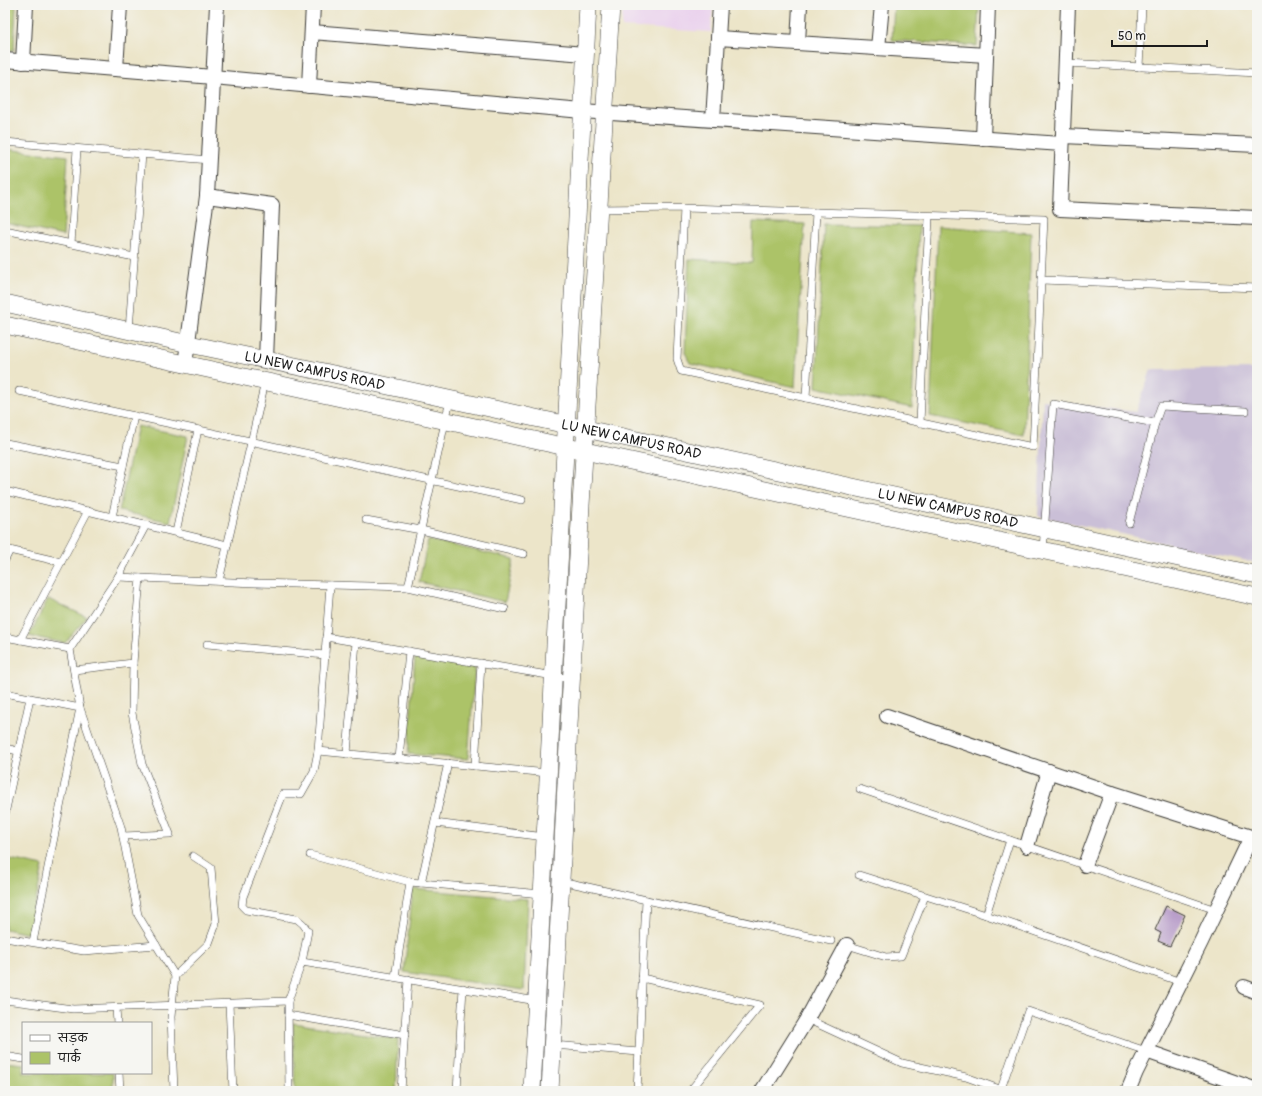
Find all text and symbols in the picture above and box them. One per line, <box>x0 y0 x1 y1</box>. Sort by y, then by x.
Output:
scale bar <box>1112 22 1207 48</box>
text: 50 m <box>1118 29 1146 44</box>
street label: LU NEW CAMPUS ROAD <box>243 348 387 394</box>
street label: LU NEW CAMPUS ROAD <box>560 416 703 463</box>
street label: LU NEW CAMPUS ROAD <box>876 485 1020 532</box>
legend <box>22 1022 152 1074</box>
text: सड़क <box>57 1031 89 1046</box>
text: पार्क <box>57 1048 82 1066</box>

